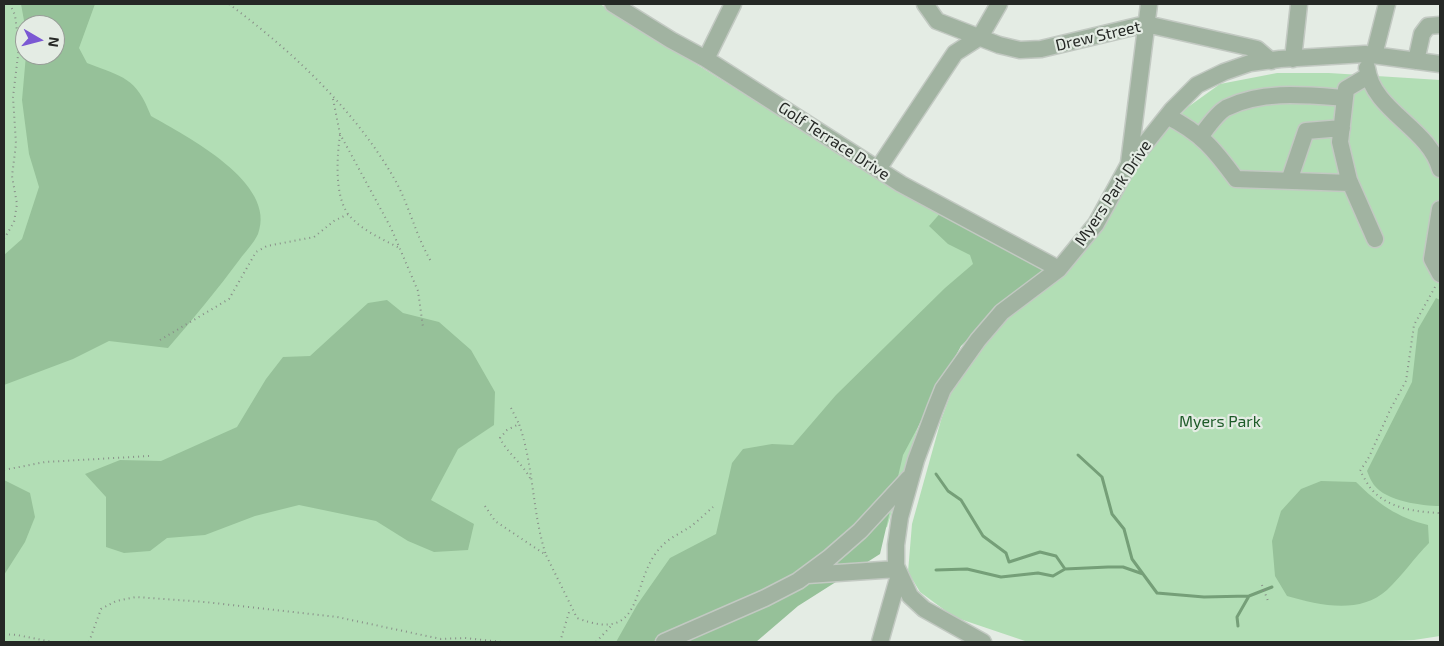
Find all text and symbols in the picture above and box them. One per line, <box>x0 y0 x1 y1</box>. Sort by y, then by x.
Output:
north arrow <box>15 15 65 65</box>
street label: Drew Street <box>1054 17 1142 55</box>
text: N <box>45 36 63 48</box>
street label: Golf Terrace Drive <box>775 98 893 184</box>
street label: Myers Park Drive <box>1071 136 1155 250</box>
park label: Myers Park <box>1179 412 1261 432</box>

